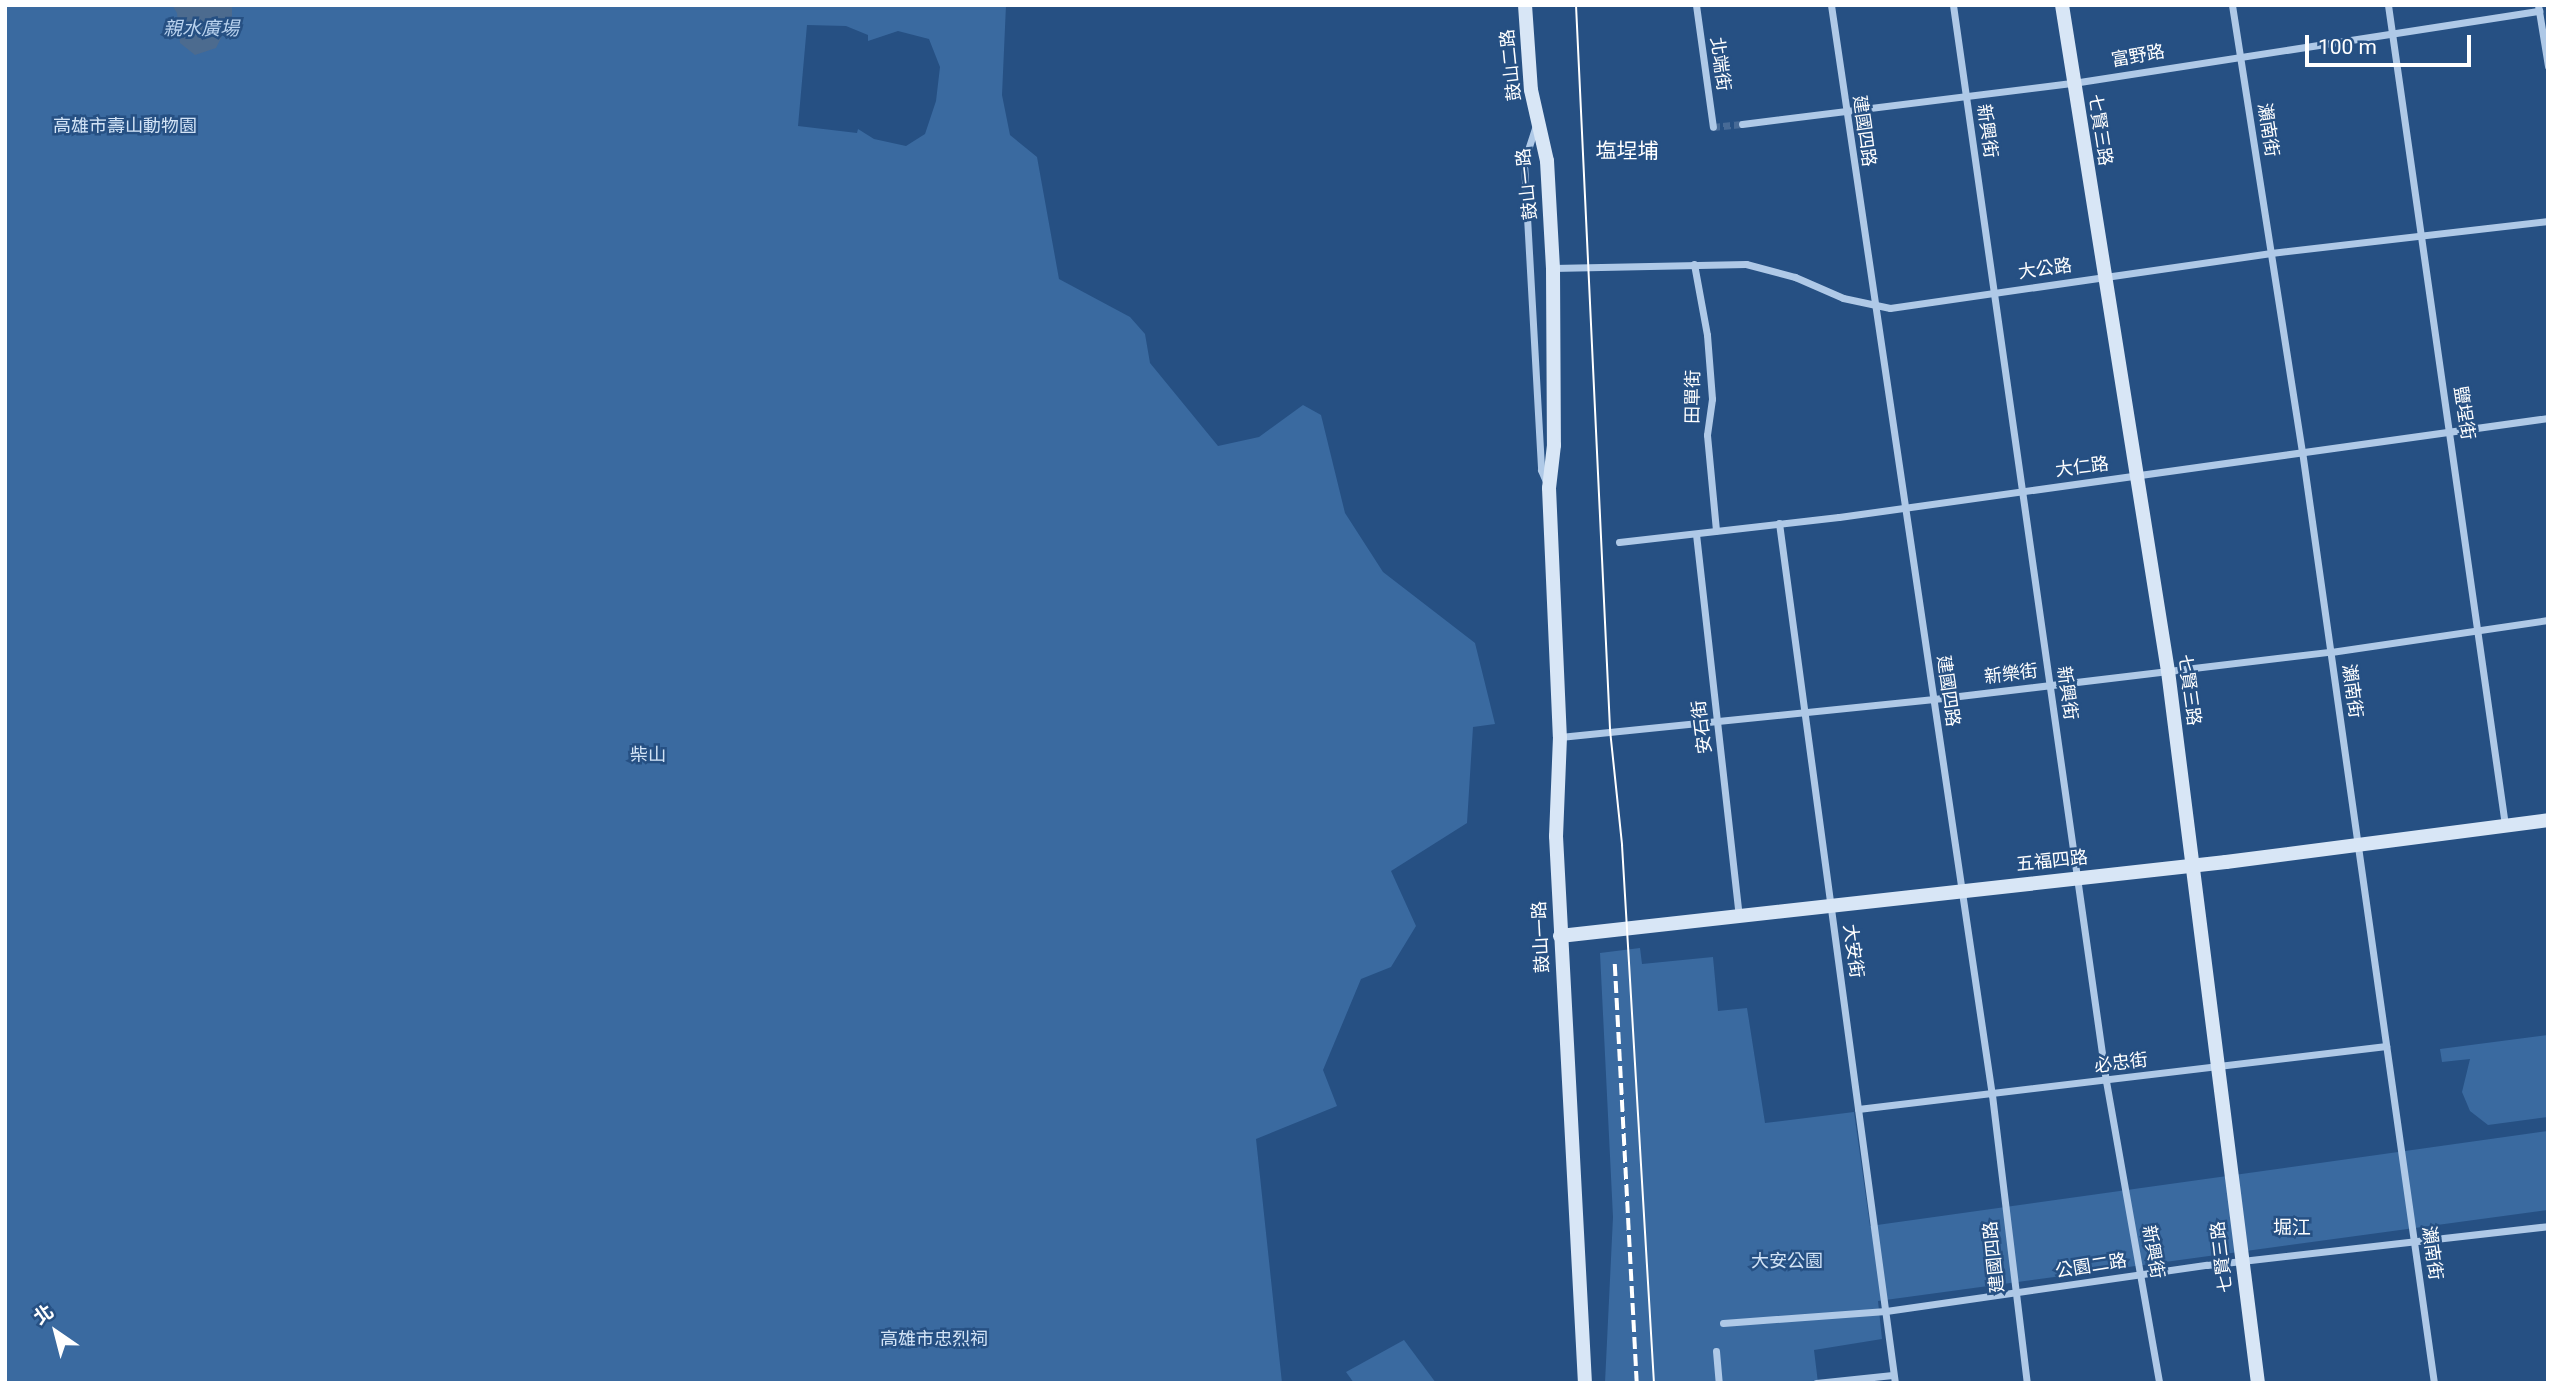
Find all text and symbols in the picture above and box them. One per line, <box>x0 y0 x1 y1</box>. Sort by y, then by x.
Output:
water label: 親水廣場 <box>163 18 239 40</box>
scale bar <box>2308 21 2474 65</box>
street label: 鼓山二路 <box>1496 28 1526 102</box>
text: 100 m <box>2318 35 2377 59</box>
street label: 北端街 <box>1706 36 1734 92</box>
street label: 富野路 <box>2110 41 2166 71</box>
street label: 七賢三路 <box>2084 93 2116 167</box>
street label: 建國四路 <box>1848 94 1880 168</box>
street label: 瀨南街 <box>2253 102 2283 158</box>
street label: 新興街 <box>1973 103 2001 159</box>
park label: 高雄市壽山動物園 <box>53 115 197 137</box>
district label: 塩埕埔 <box>1596 138 1658 164</box>
street label: 鼓山一路 <box>1512 147 1542 221</box>
street label: 大公路 <box>2017 255 2073 283</box>
street label: 田單街 <box>1682 370 1704 424</box>
street label: 鹽埕街 <box>2449 385 2479 441</box>
street label: 大仁路 <box>2054 453 2110 481</box>
street label: 七賢三路 <box>2173 653 2205 727</box>
street label: 建國四路 <box>1932 654 1964 728</box>
street label: 新樂街 <box>1983 660 2039 688</box>
street label: 瀨南街 <box>2338 663 2366 719</box>
street label: 新興街 <box>2053 665 2081 721</box>
street label: 安石街 <box>1688 699 1716 755</box>
park label: 柴山 <box>630 744 666 766</box>
street label: 五福四路 <box>2015 846 2089 876</box>
street label: 鼓山一路 <box>1528 900 1554 974</box>
street label: 大安街 <box>1839 923 1867 979</box>
street label: 必忠街 <box>2093 1049 2149 1077</box>
district label: 堀江 <box>2273 1217 2311 1239</box>
street label: 建國四路 <box>1979 1220 2009 1294</box>
street label: 七賢三路 <box>2207 1220 2237 1294</box>
street label: 新興街 <box>2138 1224 2168 1280</box>
street label: 瀨南街 <box>2418 1225 2446 1281</box>
park label: 大安公園 <box>1751 1250 1823 1272</box>
street label: 公園二路 <box>2054 1250 2128 1282</box>
north arrow <box>21 1297 91 1367</box>
text: 北 <box>29 1300 58 1329</box>
park label: 高雄市忠烈祠 <box>880 1328 988 1350</box>

